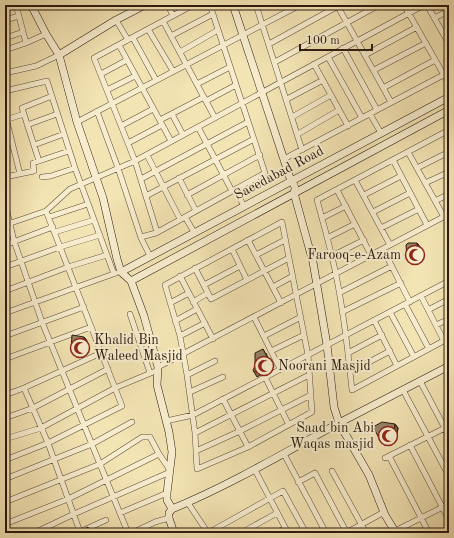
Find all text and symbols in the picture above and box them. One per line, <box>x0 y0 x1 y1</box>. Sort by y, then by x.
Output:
scale bar <box>300 26 372 52</box>
text: 100 m <box>306 35 340 47</box>
street label: Saeedabad Road <box>232 144 326 202</box>
mosque icon: Farooq-e-Azam <box>404 244 426 266</box>
place label: Farooq-e-Azam <box>307 248 401 262</box>
place label: Khalid Bin Waleed Masjid <box>94 333 183 363</box>
mosque icon: Khalid Bin Waleed Masjid <box>69 337 91 359</box>
mosque icon: Noorani Masjid <box>253 355 275 377</box>
place label: Noorani Masjid <box>278 359 371 373</box>
place label: Saad bin Abi Waqas masjid <box>290 421 374 451</box>
mosque icon: Saad bin Abi Waqas masjid <box>377 425 399 447</box>

